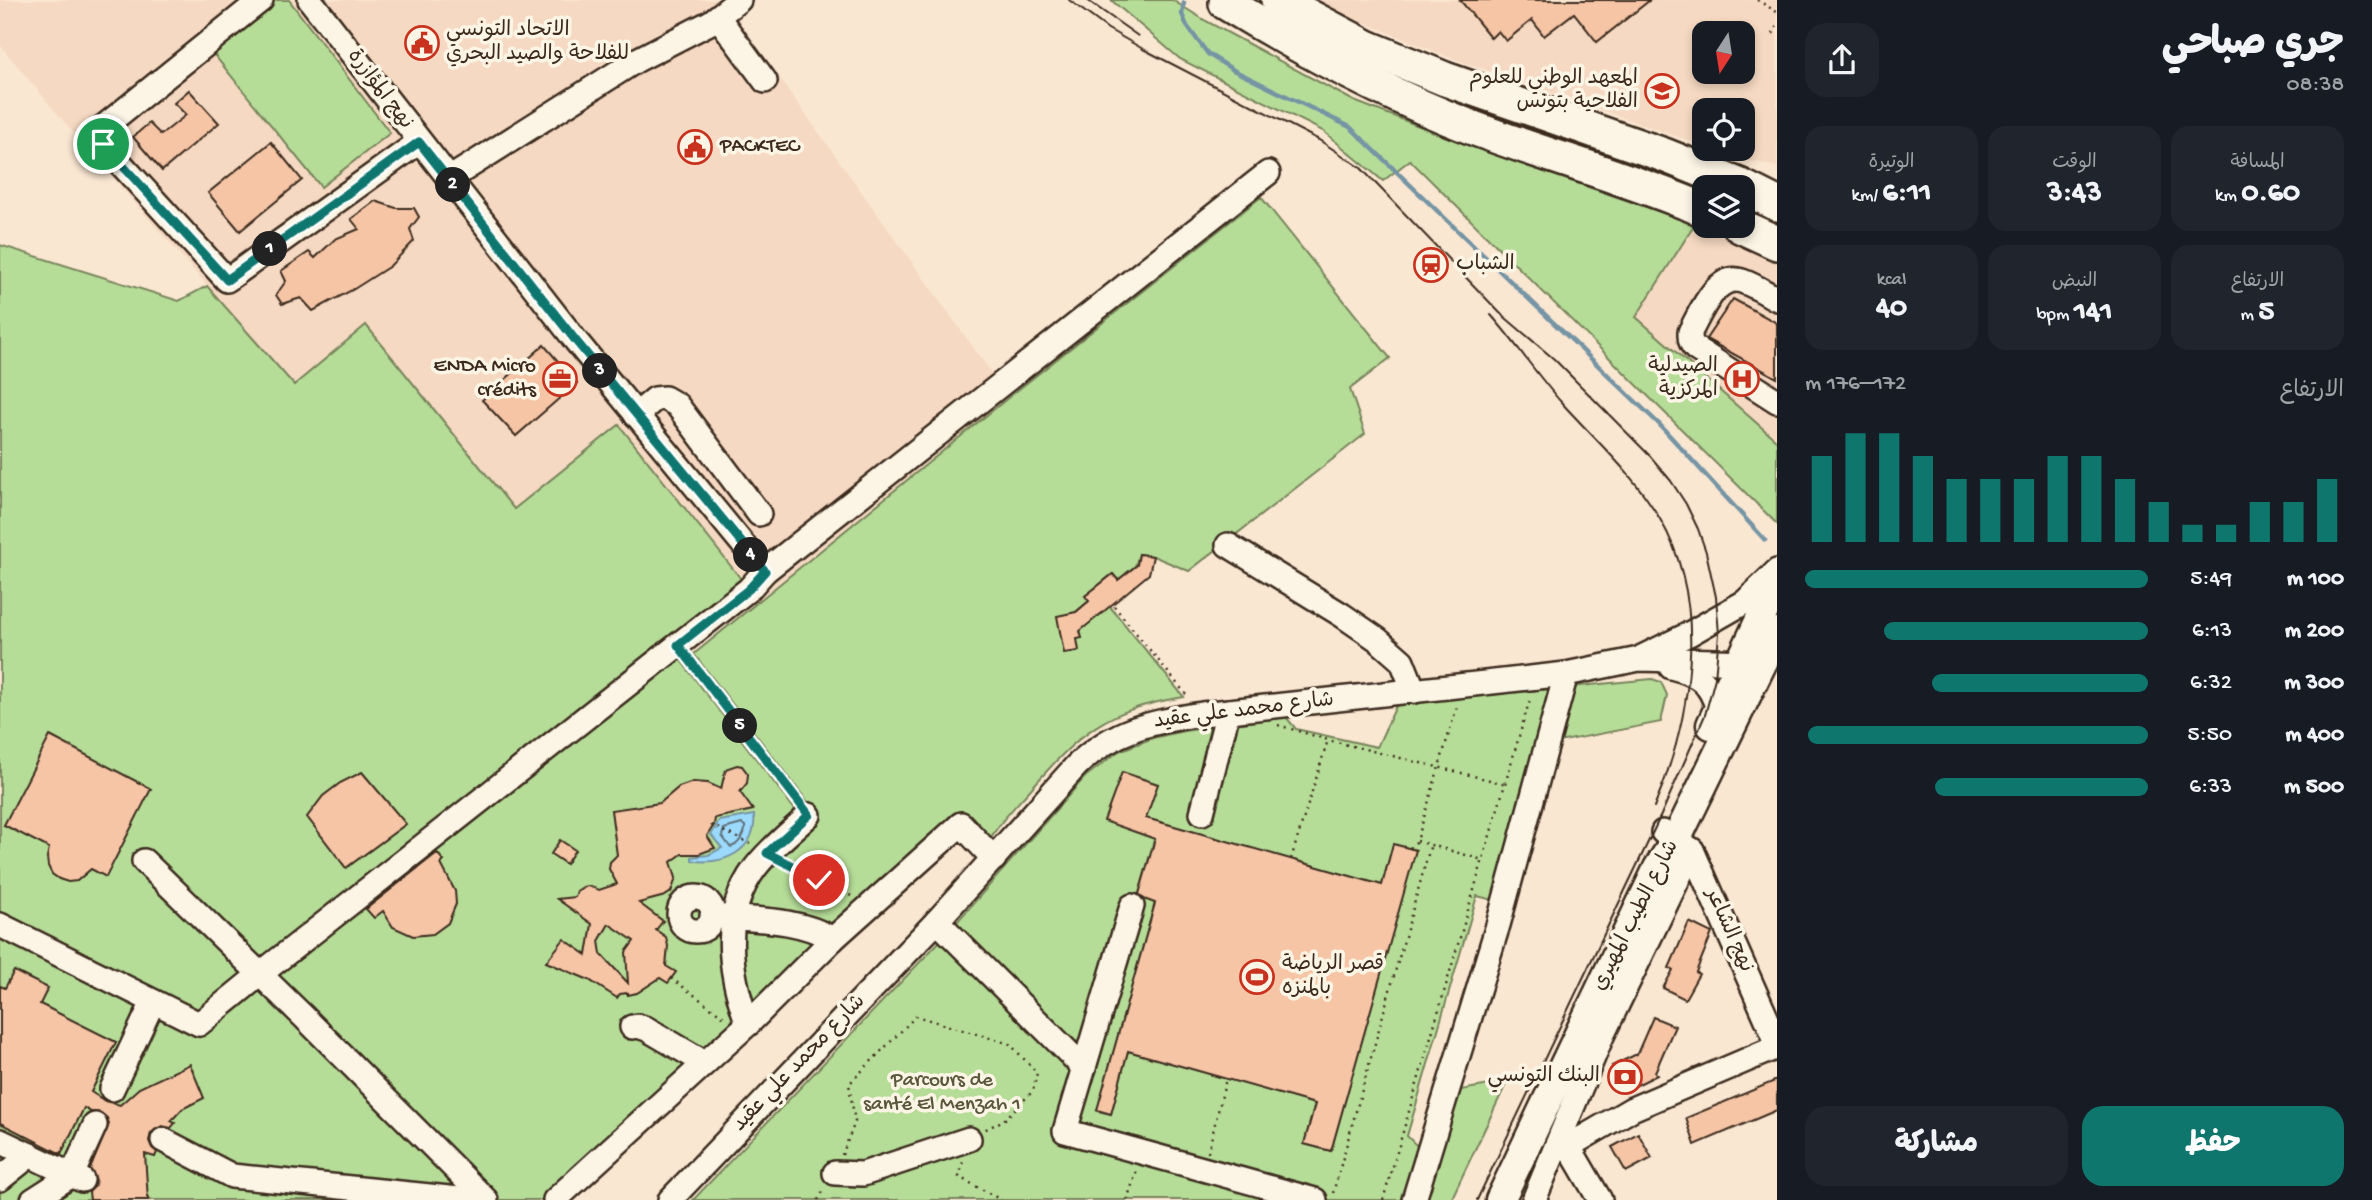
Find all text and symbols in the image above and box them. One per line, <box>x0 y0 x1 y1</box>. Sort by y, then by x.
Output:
place label: الاتحاد التونسي للفلاحة والصيد البحري <box>446 19 629 68</box>
north arrow <box>1692 21 1755 84</box>
map controls <box>1692 21 1755 238</box>
button: share <box>1805 23 1879 97</box>
public building icon: الاتحاد التونسي للفلاحة والصيد البحري <box>403 24 441 62</box>
text: جري صباحي <box>2162 24 2344 68</box>
street label: نهج المؤازرة <box>341 45 417 135</box>
place label: المعهد الوطني للعلوم الفلاحية بتونس <box>1469 67 1638 116</box>
school or university icon: المعهد الوطني للعلوم الفلاحية بتونس <box>1643 72 1681 110</box>
text: 08:38 <box>2287 72 2344 99</box>
button: locate <box>1692 98 1755 161</box>
pin <box>73 114 133 174</box>
icon: arrive <box>84 125 122 163</box>
public building icon: PACKTEC <box>676 128 714 166</box>
place label: PACKTEC <box>719 135 801 160</box>
text: الوتيرة <box>1869 152 1914 175</box>
text: الوقت <box>2052 152 2097 175</box>
text: المسافة <box>2230 152 2285 175</box>
pin: 2 <box>435 168 470 202</box>
text: 2 <box>448 173 457 196</box>
button: layers <box>1692 175 1755 238</box>
text: 6:11 <box>1883 177 1931 212</box>
text: 3:43 <box>2047 177 2102 212</box>
text: 0.60 <box>2241 177 2300 212</box>
text: /km <box>1852 185 1883 208</box>
text: km <box>2215 185 2241 208</box>
pin: 1 <box>252 232 288 266</box>
text: 1 <box>266 237 273 260</box>
station icon: الشباب <box>1412 246 1450 284</box>
place label: الشباب <box>1456 253 1515 278</box>
text: kcal <box>1877 269 1906 292</box>
text: النبض <box>2052 271 2097 294</box>
text: الارتفاع <box>2231 271 2284 294</box>
text: 40 <box>1876 292 1907 327</box>
text: 141 <box>2074 296 2112 331</box>
text: 5 <box>2259 296 2274 331</box>
text: bpm <box>2037 304 2074 327</box>
text: m <box>2241 304 2259 327</box>
pin: 3 <box>582 354 618 388</box>
place label: ENDA Micro crédits <box>434 355 537 404</box>
place label: الصيدلية المركزية <box>1648 355 1718 404</box>
text: 3 <box>595 359 604 382</box>
office icon: ENDA Micro crédits <box>541 360 579 398</box>
hospital icon: الصيدلية المركزية <box>1723 360 1761 398</box>
text: 172–176 m <box>1805 371 1906 398</box>
text: الارتفاع <box>2280 378 2344 405</box>
pin: 4 <box>734 538 768 572</box>
text: 4 <box>746 543 755 566</box>
text: 5:49 <box>2190 566 2232 593</box>
text: 100 m <box>2287 566 2344 593</box>
text: 6:13 <box>2192 618 2232 645</box>
text: 200 m <box>2285 618 2344 645</box>
text: 6:32 <box>2190 670 2232 697</box>
text: 300 m <box>2284 670 2344 697</box>
street label: شارع محمد علي عقيد <box>1153 689 1336 738</box>
pin: 5 <box>722 708 758 744</box>
text: 5 <box>735 714 745 737</box>
text: 5:50 <box>2188 722 2232 749</box>
text: 400 m <box>2285 722 2344 749</box>
text: 6:33 <box>2189 774 2232 801</box>
text: 500 m <box>2284 774 2344 801</box>
street label: شارع الطيب المهيري <box>1588 836 1686 996</box>
pin <box>789 850 849 910</box>
icon: check <box>800 861 838 899</box>
street label: نهج الشاعر <box>1698 883 1758 977</box>
place label: قصر الرياضة بالمنزه <box>1282 953 1384 1002</box>
sports icon: قصر الرياضة بالمنزه <box>1238 958 1276 996</box>
street label: شارع محمد علي عقيد <box>728 990 874 1140</box>
bank icon: البنك التونسي <box>1606 1058 1644 1096</box>
place label: البنك التونسي <box>1487 1065 1600 1093</box>
park label: Parcours de santé El Menzah 1 <box>863 1069 1021 1118</box>
button: مشاركة <box>1805 1106 2068 1186</box>
button: حفظ <box>2082 1106 2344 1186</box>

